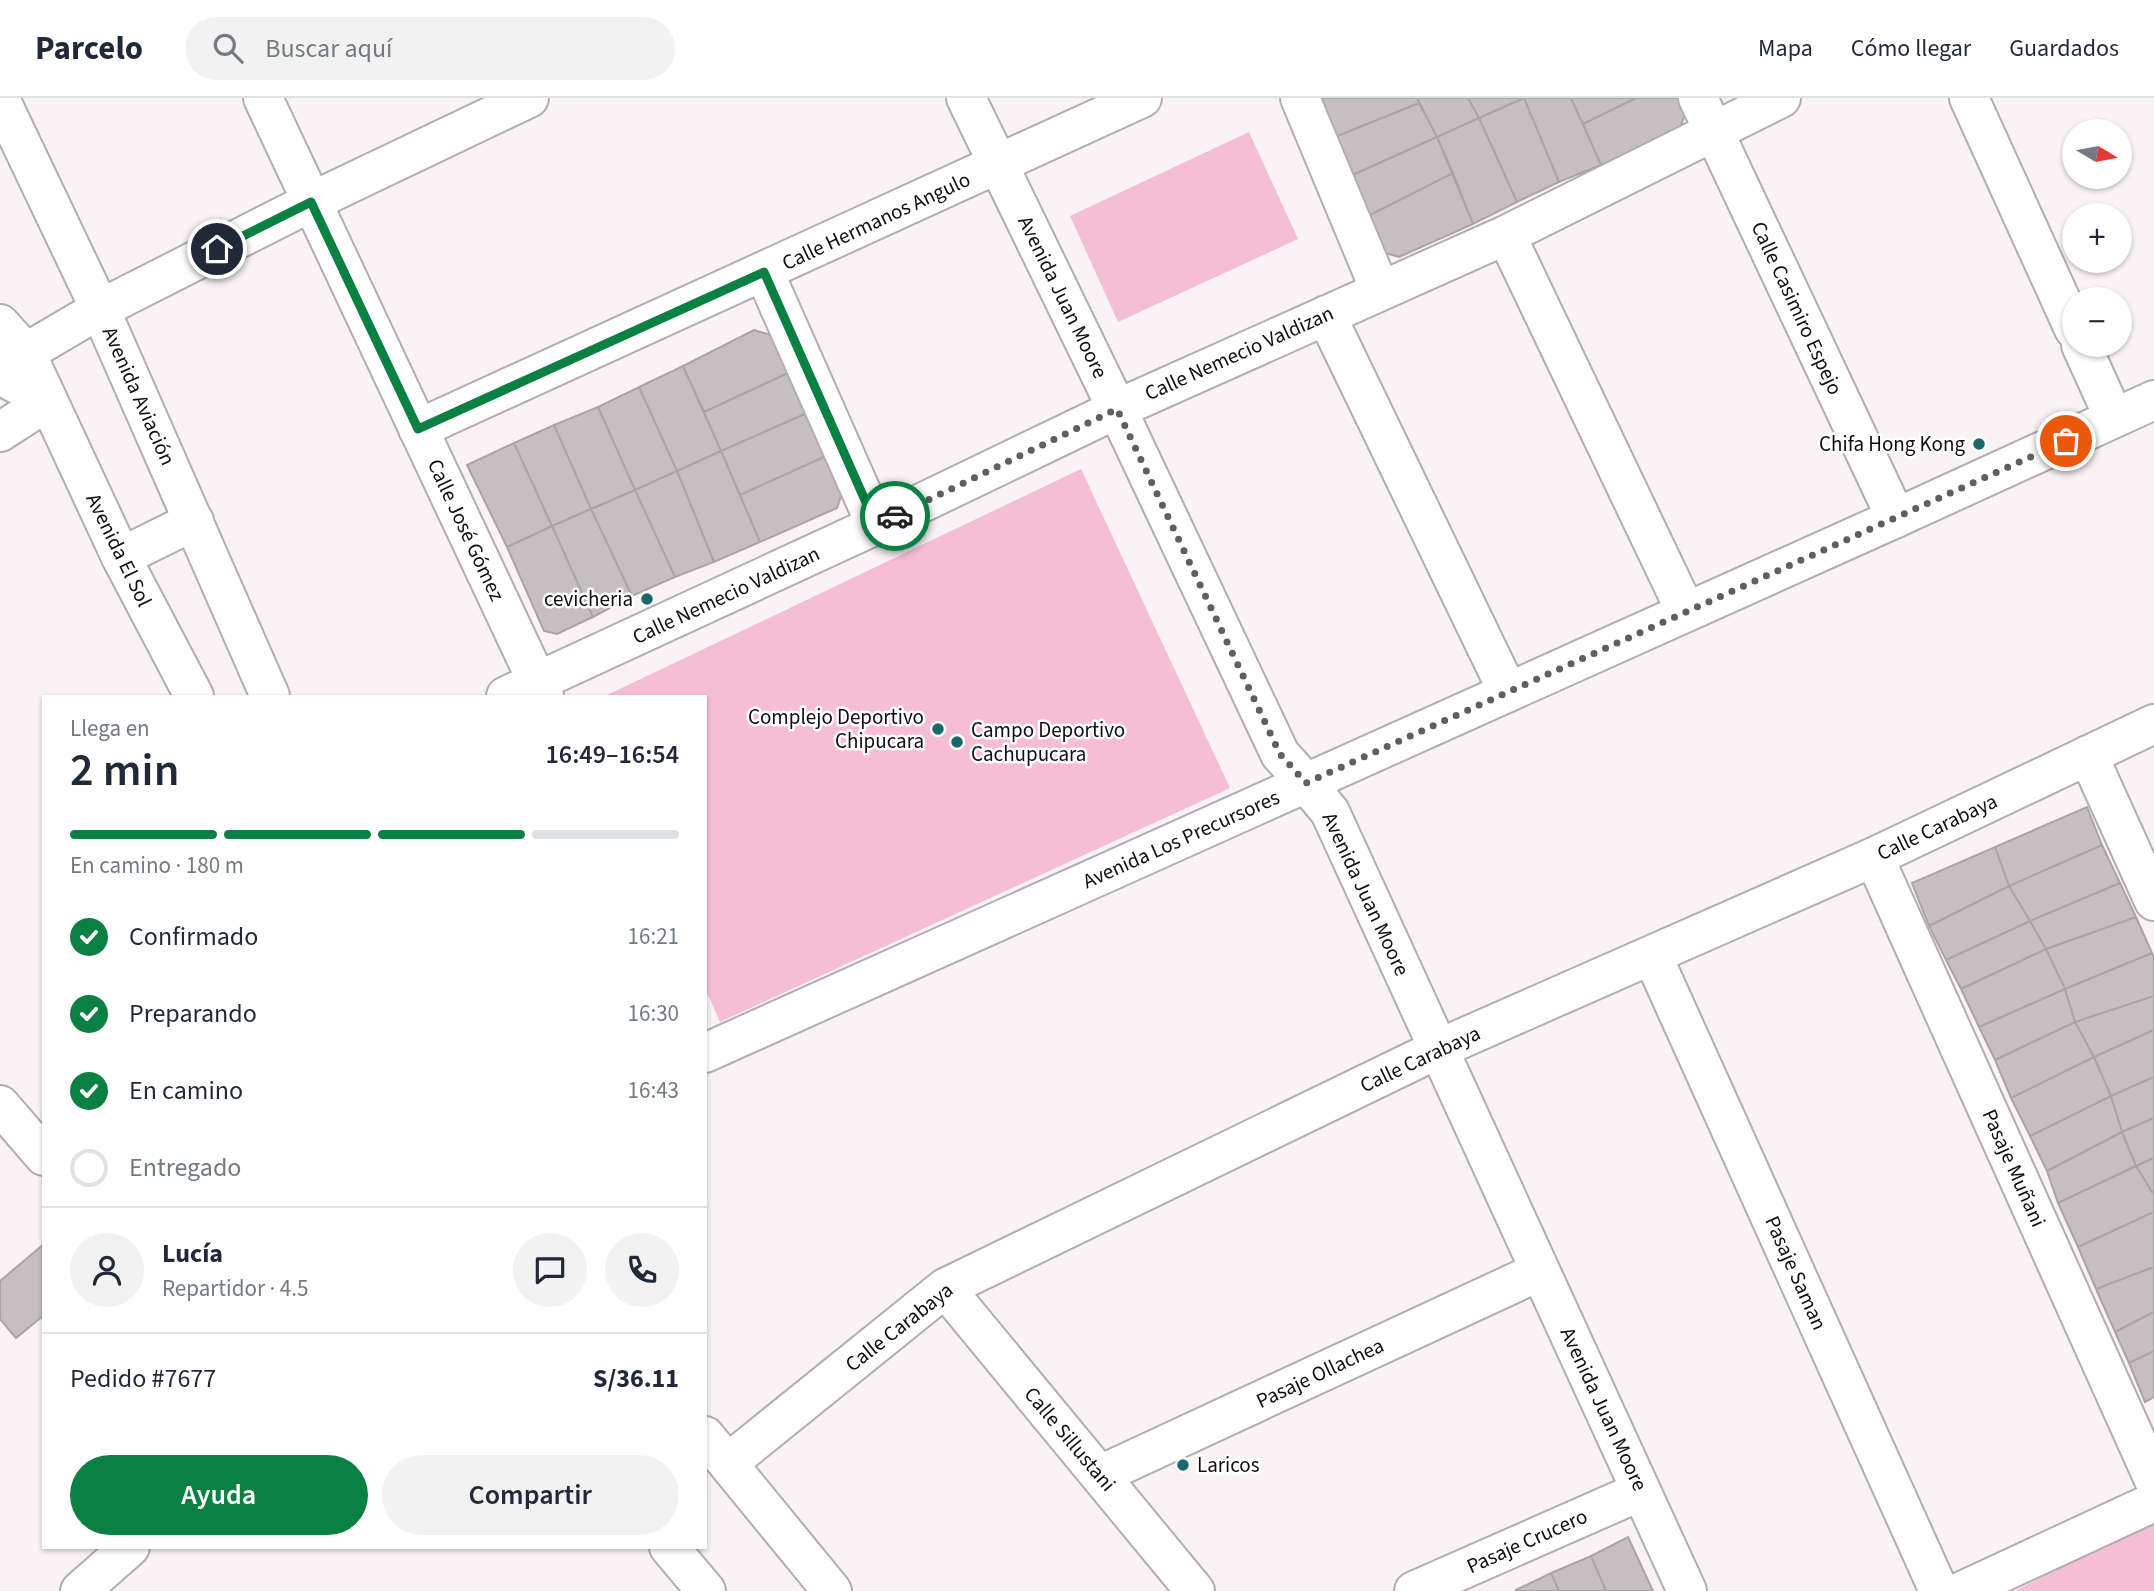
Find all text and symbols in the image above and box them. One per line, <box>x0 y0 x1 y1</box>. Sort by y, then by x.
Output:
search box <box>185 17 675 80</box>
text: Parcelo <box>35 25 143 72</box>
icon: search <box>209 29 247 67</box>
text: Buscar aquí <box>265 30 392 67</box>
text: Mapa <box>1758 31 1813 66</box>
text: Cómo llegar <box>1851 31 1971 66</box>
text: Guardados <box>2009 31 2119 66</box>
north arrow <box>2062 119 2132 189</box>
map controls <box>2062 119 2132 357</box>
street label: Calle Hermanos Angulo <box>777 164 975 278</box>
button: + <box>2062 203 2132 273</box>
street label: Avenida Juan Moore <box>1011 211 1115 383</box>
street label: Calle Casimiro Espejo <box>1744 216 1850 400</box>
pin <box>187 219 247 279</box>
icon: home <box>198 230 236 268</box>
button: − <box>2062 287 2132 357</box>
street label: Calle Nemecio Valdizan <box>1140 298 1338 408</box>
street label: Avenida Aviación <box>95 322 183 470</box>
pin <box>2036 411 2096 471</box>
icon: bag <box>2047 422 2085 460</box>
place label: Chifa Hong Kong <box>1819 429 1965 459</box>
marker: Chifa Hong Kong <box>1971 436 1987 452</box>
street label: Calle José Gómez <box>420 454 512 606</box>
courier <box>860 481 930 551</box>
street label: Avenida El Sol <box>79 488 159 612</box>
icon: car <box>876 497 914 535</box>
street label: Calle Nemecio Valdizan <box>627 538 825 652</box>
place label: cevicheria <box>544 584 633 614</box>
marker: cevicheria <box>639 591 655 607</box>
place label: Complejo Deportivo Chipucara <box>748 702 924 756</box>
text: Llega en <box>70 712 150 745</box>
place label: Campo Deportivo Cachupucara <box>971 715 1125 769</box>
marker: Complejo Deportivo Chipucara <box>930 721 946 737</box>
marker: Campo Deportivo Cachupucara <box>949 734 965 750</box>
text: 16:49–16:54 <box>546 736 679 773</box>
text: 2 min <box>70 738 179 803</box>
street label: Avenida Los Precursores <box>1078 782 1285 896</box>
street label: Calle Carabaya <box>1872 786 2002 868</box>
street label: Avenida Juan Moore <box>1315 807 1417 981</box>
text: En camino · 180 m <box>70 849 244 882</box>
icon: check <box>70 918 108 956</box>
text: Confirmado <box>129 918 258 955</box>
text: 16:21 <box>628 920 679 953</box>
icon: check <box>70 995 108 1033</box>
text: Preparando <box>129 995 257 1032</box>
text: 16:30 <box>628 997 679 1030</box>
street label: Calle Carabaya <box>1355 1018 1485 1100</box>
icon: check <box>70 1072 108 1110</box>
text: En camino <box>129 1072 243 1109</box>
text: 16:43 <box>628 1074 679 1107</box>
street label: Pasaje Muñani <box>1975 1104 2053 1232</box>
text: Entregado <box>129 1149 241 1186</box>
street label: Pasaje Saman <box>1757 1211 1835 1335</box>
button: person <box>70 1233 144 1307</box>
button: chat <box>513 1233 587 1307</box>
button: phone <box>605 1233 679 1307</box>
text: Lucía <box>162 1235 223 1272</box>
text: Repartidor · 4.5 <box>162 1272 308 1305</box>
street label: Calle Carabaya <box>839 1275 959 1379</box>
street label: Avenida Juan Moore <box>1553 1322 1655 1496</box>
street label: Pasaje Ollachea <box>1251 1330 1389 1416</box>
text: Pedido #7677 <box>70 1360 216 1397</box>
text: S/36.11 <box>593 1360 679 1397</box>
street label: Calle Sillustani <box>1017 1380 1123 1498</box>
place label: Laricos <box>1197 1450 1260 1480</box>
button: Ayuda <box>70 1455 368 1535</box>
button: Compartir <box>382 1455 679 1535</box>
marker: Laricos <box>1175 1457 1191 1473</box>
street label: Pasaje Crucero <box>1462 1501 1592 1581</box>

